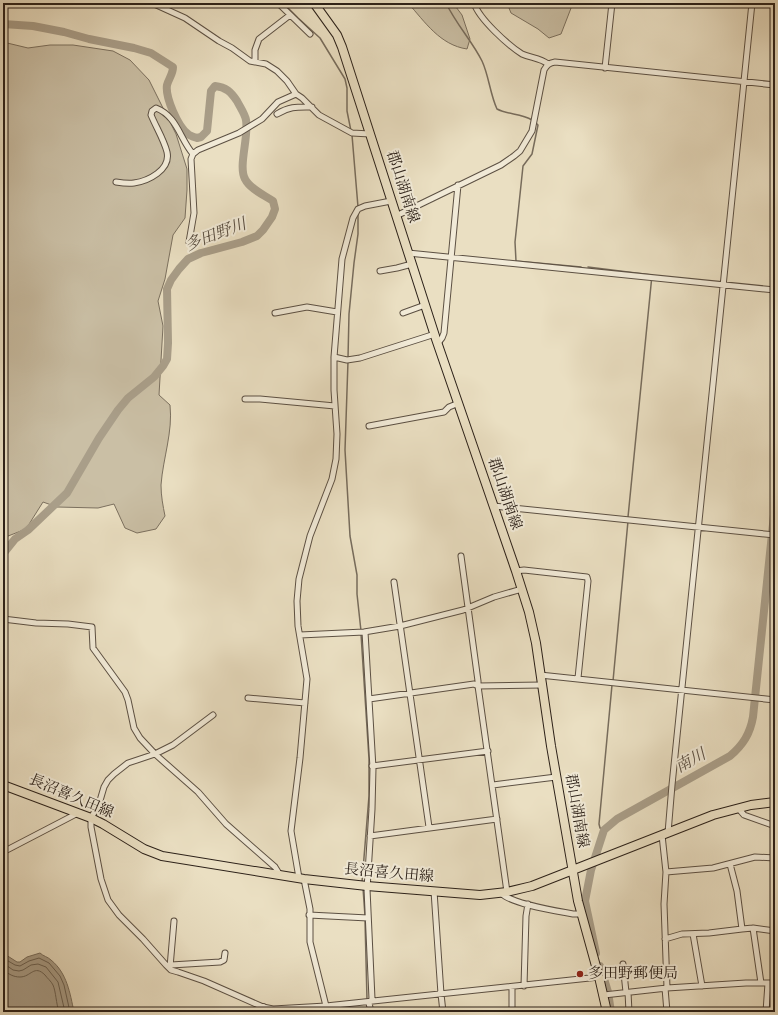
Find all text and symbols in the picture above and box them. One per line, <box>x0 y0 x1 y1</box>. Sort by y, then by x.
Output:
street label: 郡山湖南線 <box>380 148 424 226</box>
water label: 多田野川 <box>182 213 252 258</box>
street label: 郡山湖南線 <box>482 455 526 533</box>
water label: 南川 <box>671 743 712 780</box>
street label: 長沼喜久田線 <box>25 770 117 824</box>
street label: 郡山湖南線 <box>559 772 593 850</box>
street label: 長沼喜久田線 <box>343 860 435 888</box>
place label: 多田野郵便局 <box>588 964 678 985</box>
marker: 多田野郵便局 <box>575 969 585 979</box>

